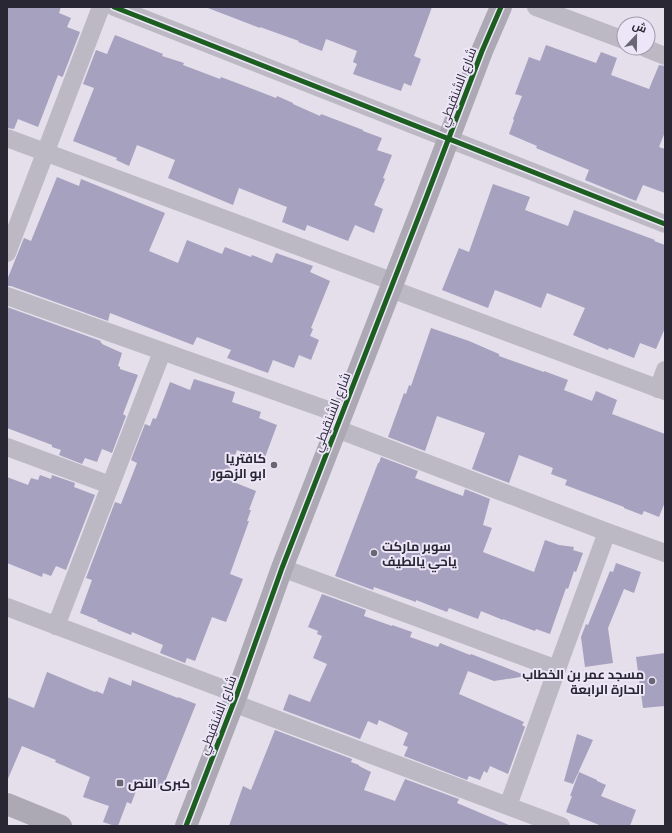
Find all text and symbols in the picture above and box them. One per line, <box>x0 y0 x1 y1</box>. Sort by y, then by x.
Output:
north arrow <box>616 16 656 56</box>
text: ش <box>631 18 649 36</box>
street label: شارع الشنقيطي <box>435 45 482 130</box>
street label: شارع الشنقيطي <box>309 370 356 455</box>
place label: كافتريا ابو الزهور <box>210 450 266 482</box>
marker: كافتريا ابو الزهور <box>269 460 279 470</box>
place label: سوبر ماركت ياحي يالطيف <box>382 538 457 573</box>
marker: سوبر ماركت ياحي يالطيف <box>369 548 379 558</box>
place label: مسجد عمر بن الخطاب الحارة الرابعة <box>522 666 644 697</box>
street label: شارع الشنقيطي <box>195 673 242 758</box>
marker: مسجد عمر بن الخطاب الحارة الرابعة <box>647 676 657 686</box>
place label: كبرى النص <box>128 775 190 791</box>
marker: كبرى النص <box>115 778 125 788</box>

